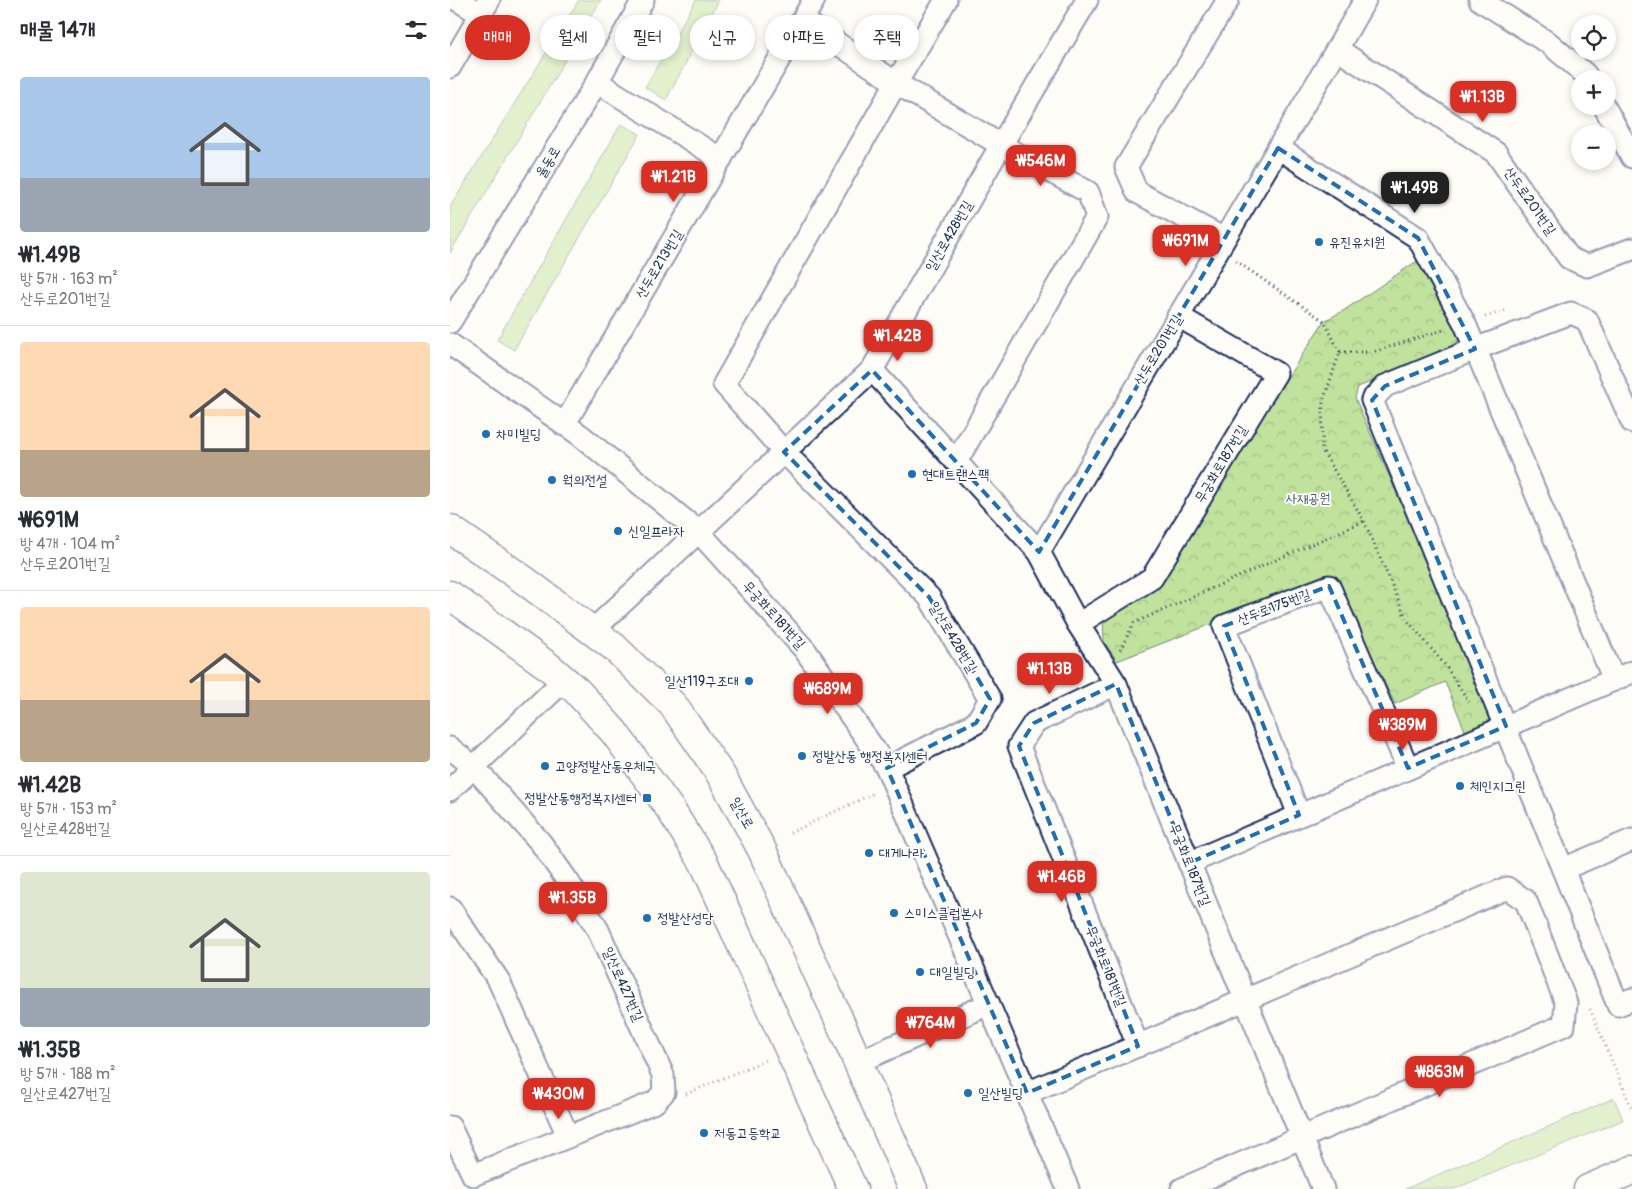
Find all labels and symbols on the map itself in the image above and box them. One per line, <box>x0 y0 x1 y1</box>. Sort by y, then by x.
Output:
pin: ₩1.13B <box>1442 80 1524 123</box>
street label: 율동로 <box>532 143 564 181</box>
pin: ₩546M <box>1006 144 1076 187</box>
pin: ₩1.21B <box>633 160 715 203</box>
street label: 산두로201번길 <box>1500 164 1560 239</box>
pin: ₩1.49B <box>1374 172 1456 214</box>
street label: 일산로428번길 <box>922 197 977 275</box>
pin: ₩691M <box>1151 224 1221 267</box>
street label: 산두로213번길 <box>632 226 687 302</box>
place label: 유진유치원 <box>1329 234 1385 251</box>
marker: 유진유치원 <box>1313 236 1325 248</box>
street label: 산두로201번길 <box>1130 311 1186 388</box>
pin: ₩1.42B <box>857 320 939 362</box>
street label: 무궁화로187번길 <box>1191 421 1251 506</box>
place label: 차미빌딩 <box>496 426 541 443</box>
marker: 차미빌딩 <box>480 428 492 440</box>
place label: 현대트랜스팩 <box>922 466 990 483</box>
marker: 현대트랜스팩 <box>906 468 918 480</box>
place label: 웍의전설 <box>562 472 607 489</box>
marker: 웍의전설 <box>546 474 558 486</box>
park label: 사재공원 <box>1285 490 1331 507</box>
place label: 신일프라자 <box>628 523 685 540</box>
marker: 신일프라자 <box>612 525 624 537</box>
street label: 무궁화로181번길 <box>739 578 809 653</box>
street label: 산두로175번길 <box>1235 585 1314 629</box>
street label: 일산로428번길 <box>925 599 981 676</box>
pin: ₩1.13B <box>1009 652 1091 695</box>
pin: ₩689M <box>793 672 863 715</box>
place label: 일산119구조대 <box>665 673 739 690</box>
marker: 일산119구조대 <box>743 675 755 687</box>
pin: ₩389M <box>1368 708 1438 751</box>
place label: 정발산동 행정복지센터 <box>812 748 928 765</box>
marker: 정발산동 행정복지센터 <box>796 750 808 762</box>
place label: 고양정발산동우체국 <box>555 758 656 775</box>
marker: 고양정발산동우체국 <box>539 760 551 772</box>
place label: 체인지그린 <box>1470 778 1526 795</box>
marker: 체인지그린 <box>1454 780 1466 792</box>
place label: 정발산동행정복지센터 <box>524 790 637 807</box>
marker: 정발산동행정복지센터 <box>641 792 653 804</box>
street label: 일산로 <box>726 794 758 832</box>
street label: 무궁화로187번길 <box>1166 821 1215 909</box>
place label: 대게나라 <box>879 845 925 862</box>
marker: 대게나라 <box>863 847 875 859</box>
pin: ₩1.46B <box>1021 860 1103 903</box>
pin: ₩1.35B <box>532 882 614 924</box>
place label: 스미스클럽본사 <box>904 905 984 922</box>
marker: 스미스클럽본사 <box>888 907 900 919</box>
place label: 정발산성당 <box>657 910 714 927</box>
marker: 정발산성당 <box>641 912 653 924</box>
street label: 무궁화로181번길 <box>1082 923 1130 1010</box>
street label: 일산로427번길 <box>599 944 647 1025</box>
place label: 대일빌딩 <box>930 964 975 981</box>
marker: 대일빌딩 <box>914 966 926 978</box>
pin: ₩764M <box>896 1006 966 1049</box>
pin: ₩863M <box>1405 1056 1475 1098</box>
pin: ₩430M <box>524 1078 594 1120</box>
place label: 일산빌딩 <box>978 1085 1023 1102</box>
marker: 일산빌딩 <box>962 1087 974 1099</box>
place label: 저동고등학교 <box>714 1125 782 1142</box>
marker: 저동고등학교 <box>698 1127 710 1139</box>

